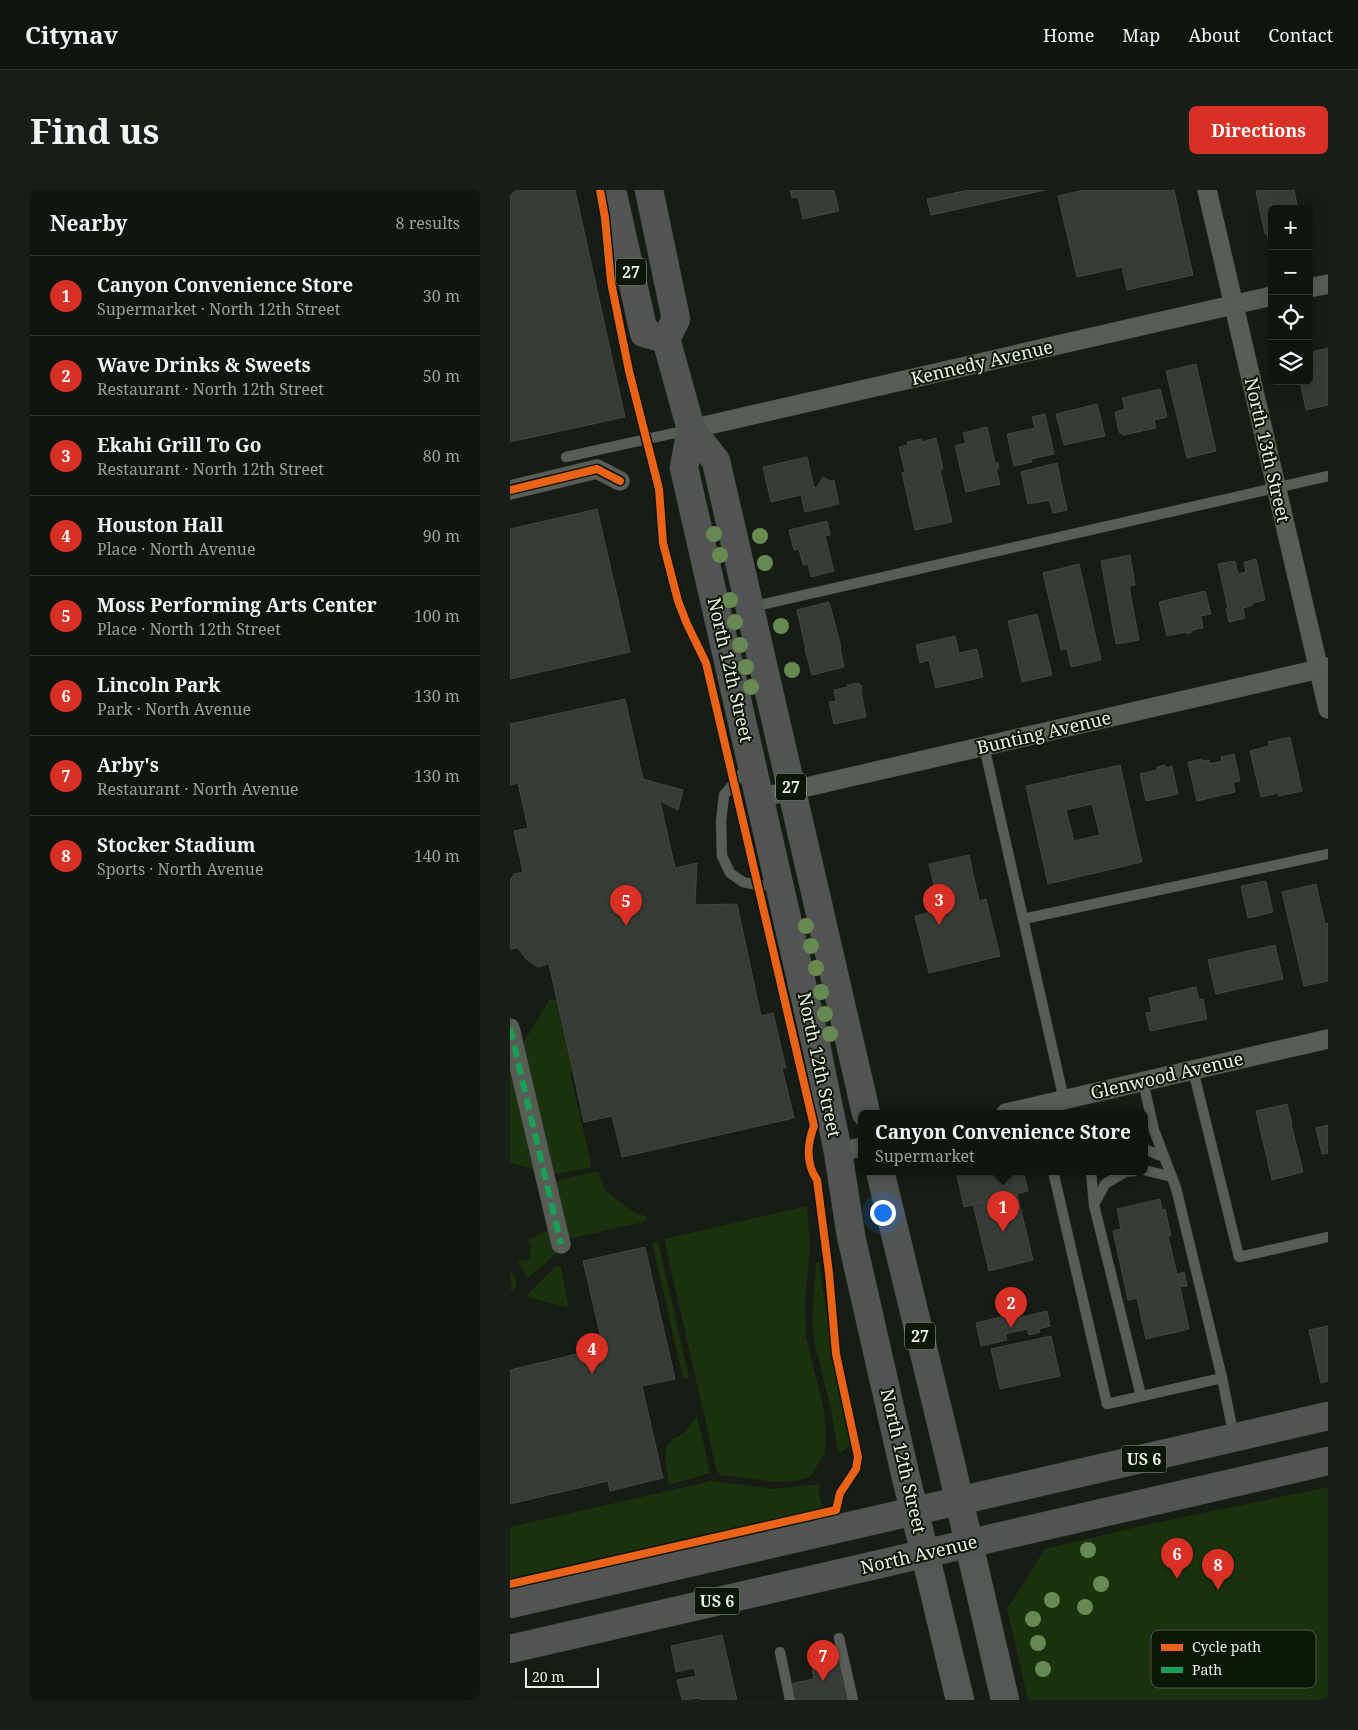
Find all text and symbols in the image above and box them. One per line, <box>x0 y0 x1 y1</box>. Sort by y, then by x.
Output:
text: Citynav <box>25 18 118 51</box>
text: Home <box>1043 23 1094 47</box>
text: Map <box>1122 23 1160 47</box>
text: About <box>1188 23 1240 47</box>
text: Contact <box>1268 23 1333 47</box>
button: Directions <box>1189 106 1328 154</box>
text: Find us <box>30 107 159 154</box>
map controls <box>1268 205 1313 385</box>
button: + <box>1268 205 1313 250</box>
text: Nearby <box>50 209 128 237</box>
text: 8 results <box>396 212 460 234</box>
button: − <box>1268 250 1313 295</box>
road number: 27 <box>616 258 646 285</box>
text: Canyon Convenience Store <box>97 272 353 298</box>
text: 1 <box>61 285 71 307</box>
text: 30 m <box>423 285 460 307</box>
button: locate <box>1268 295 1313 340</box>
text: Supermarket · North 12th Street <box>97 298 340 320</box>
street label: Kennedy Avenue <box>908 334 1055 390</box>
button: layers <box>1268 340 1313 385</box>
text: Wave Drinks & Sweets <box>97 352 311 378</box>
text: 2 <box>61 365 71 387</box>
text: 50 m <box>423 365 460 387</box>
street label: North 13th Street <box>1240 375 1296 524</box>
text: Restaurant · North 12th Street <box>97 378 324 400</box>
text: Ekahi Grill To Go <box>97 432 261 458</box>
text: 3 <box>61 445 71 467</box>
text: 80 m <box>423 445 460 467</box>
text: Restaurant · North 12th Street <box>97 458 324 480</box>
text: Houston Hall <box>97 512 223 538</box>
text: 4 <box>61 525 71 547</box>
text: 90 m <box>423 525 460 547</box>
text: Place · North Avenue <box>97 538 256 560</box>
text: Moss Performing Arts Center <box>97 592 377 618</box>
street label: North 12th Street <box>703 595 759 744</box>
text: 5 <box>61 605 71 627</box>
text: 100 m <box>414 605 460 627</box>
text: Place · North 12th Street <box>97 618 281 640</box>
text: Lincoln Park <box>97 672 220 698</box>
text: 6 <box>61 685 71 707</box>
text: 130 m <box>414 685 460 707</box>
text: Park · North Avenue <box>97 698 251 720</box>
street label: Bunting Avenue <box>974 705 1113 759</box>
text: Arby's <box>97 752 159 778</box>
text: 7 <box>61 765 71 787</box>
text: 130 m <box>414 765 460 787</box>
road number: 27 <box>776 774 806 800</box>
text: Restaurant · North Avenue <box>97 778 299 800</box>
text: Stocker Stadium <box>97 832 255 858</box>
text: 8 <box>61 845 71 867</box>
text: 140 m <box>414 845 460 867</box>
text: Sports · North Avenue <box>97 858 264 880</box>
pin: 3 <box>923 884 955 925</box>
pin: 5 <box>610 885 642 926</box>
street label: North 12th Street <box>793 990 847 1140</box>
street label: Glenwood Avenue <box>1088 1046 1245 1104</box>
popup <box>858 1110 1148 1175</box>
text: Canyon Convenience Store <box>875 1119 1131 1145</box>
text: Supermarket <box>875 1145 975 1167</box>
pin: 1 <box>987 1191 1019 1232</box>
your location <box>870 1200 896 1226</box>
pin: 2 <box>995 1287 1027 1328</box>
road number: 27 <box>905 1322 935 1350</box>
pin: 4 <box>576 1333 608 1374</box>
street label: North 12th Street <box>876 1386 932 1535</box>
road number: US 6 <box>1122 1446 1166 1472</box>
street label: North Avenue <box>858 1529 980 1579</box>
pin: 6 <box>1161 1538 1193 1579</box>
pin: 8 <box>1202 1549 1234 1590</box>
road number: US 6 <box>694 1588 740 1614</box>
legend <box>1151 1630 1316 1688</box>
text: Cycle path <box>1192 1637 1261 1656</box>
pin: 7 <box>807 1640 839 1681</box>
text: Path <box>1192 1660 1222 1679</box>
scale bar <box>525 1665 599 1688</box>
text: 20 m <box>532 1667 565 1686</box>

